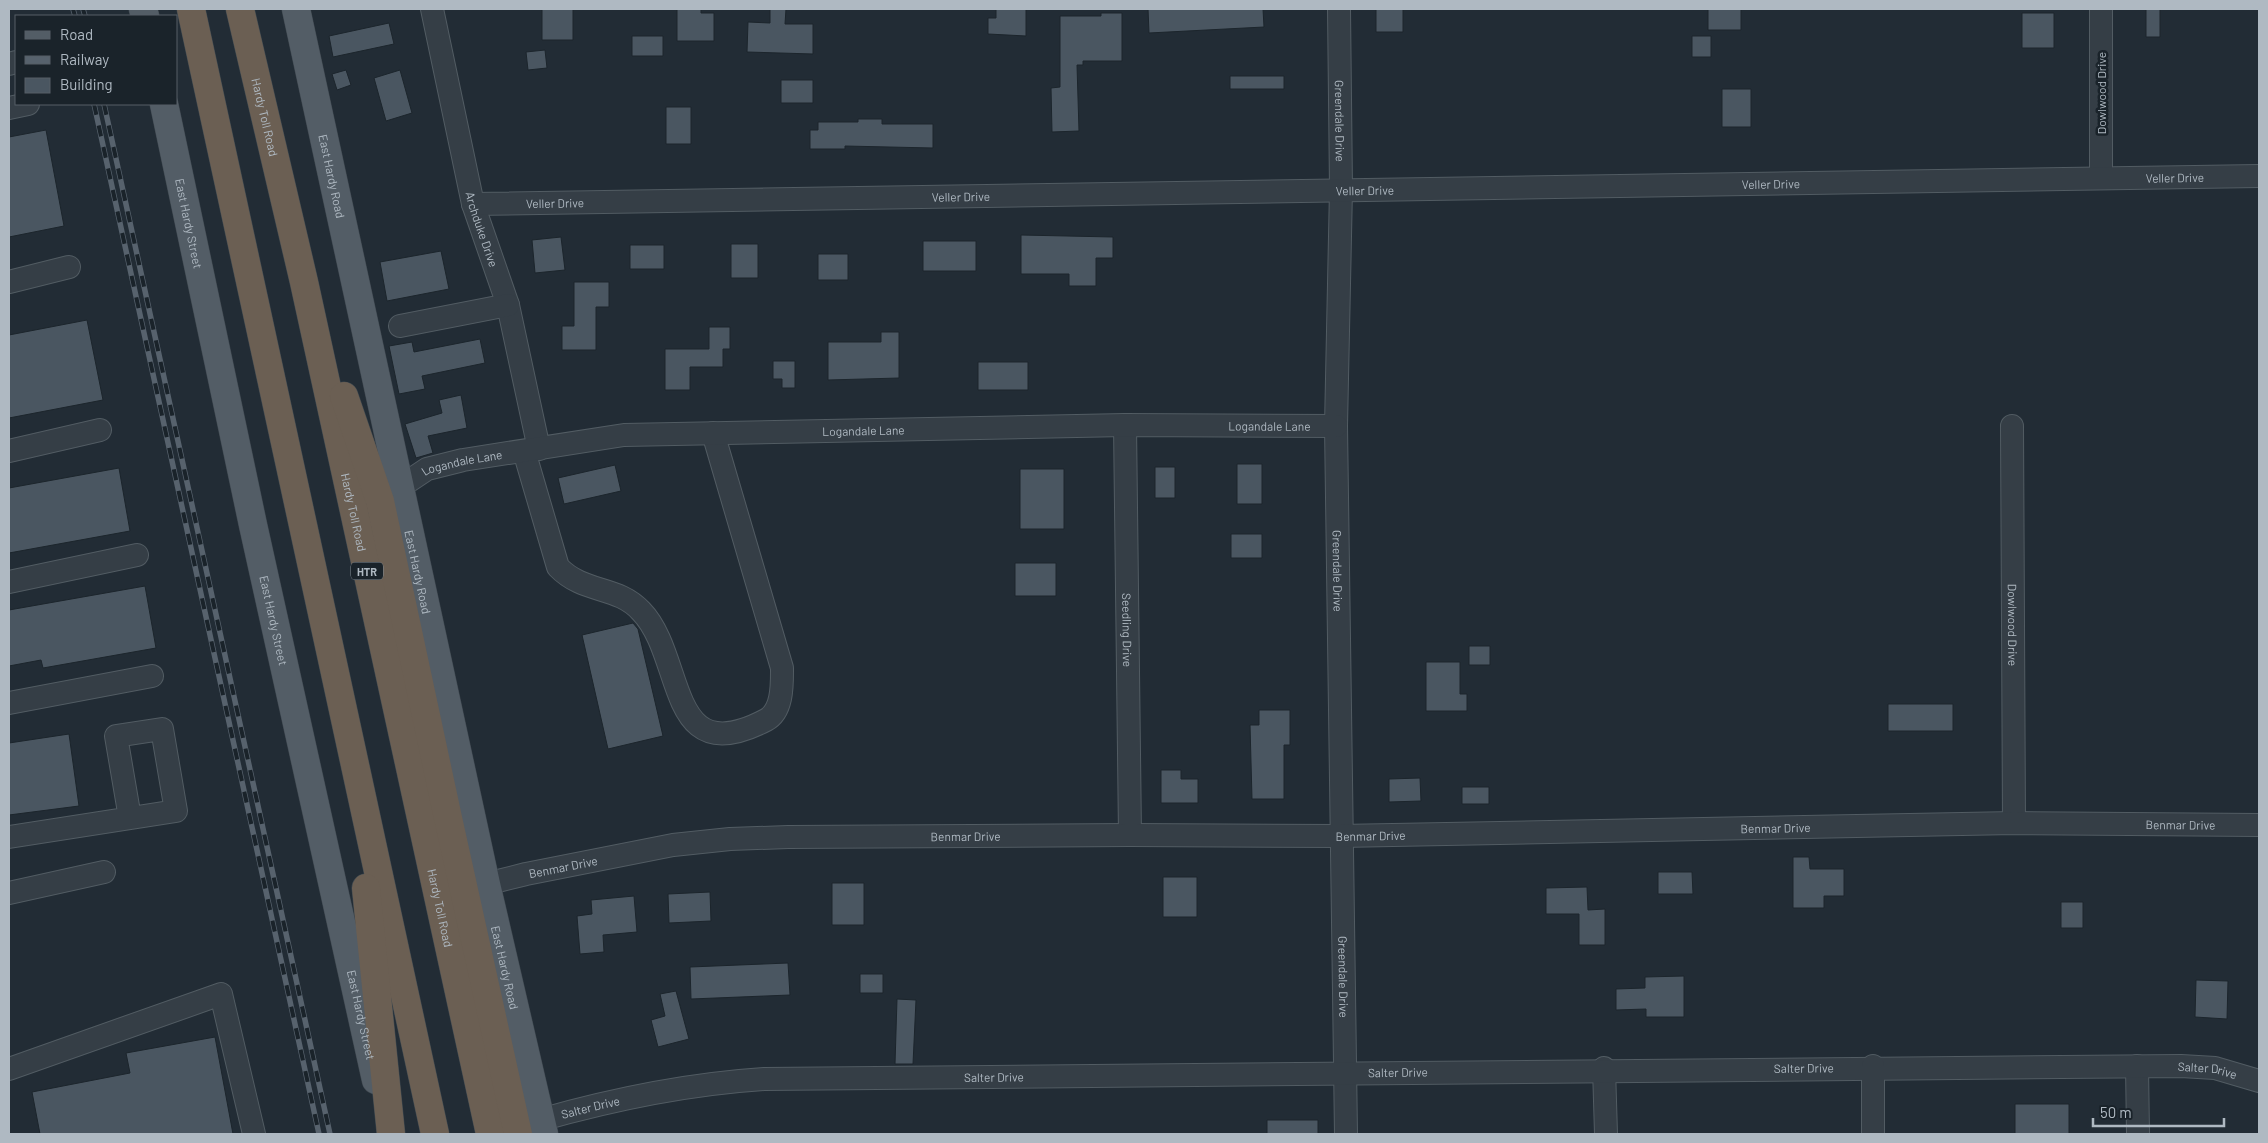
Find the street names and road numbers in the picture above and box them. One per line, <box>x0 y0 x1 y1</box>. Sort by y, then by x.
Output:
street label: Dowlwood Drive <box>2094 52 2108 134</box>
street label: Hardy Toll Road <box>249 77 281 158</box>
street label: Greendale Drive <box>1333 80 1348 162</box>
street label: East Hardy Road <box>316 133 348 219</box>
street label: Veller Drive <box>2145 170 2204 185</box>
street label: Veller Drive <box>1742 176 1800 191</box>
street label: East Hardy Street <box>173 177 206 270</box>
street label: Veller Drive <box>1336 183 1394 197</box>
street label: Veller Drive <box>932 189 990 204</box>
street label: Archduke Drive <box>464 190 501 269</box>
street label: Veller Drive <box>526 195 584 210</box>
street label: Logandale Lane <box>1228 418 1311 433</box>
street label: Logandale Lane <box>822 422 905 438</box>
street label: Logandale Lane <box>418 447 503 478</box>
street label: Hardy Toll Road <box>339 472 370 553</box>
street label: East Hardy Road <box>402 529 434 615</box>
street label: Greendale Drive <box>1330 530 1346 612</box>
road number: HTR <box>351 562 383 580</box>
street label: East Hardy Street <box>257 574 291 667</box>
street label: Dowlwood Drive <box>2006 584 2020 666</box>
street label: Seedling Drive <box>1120 593 1135 667</box>
street label: Benmar Drive <box>2145 817 2216 832</box>
street label: Benmar Drive <box>1740 820 1811 835</box>
street label: Benmar Drive <box>1336 828 1406 843</box>
street label: Benmar Drive <box>931 829 1001 843</box>
street label: Benmar Drive <box>527 853 599 880</box>
street label: Hardy Toll Road <box>425 867 456 948</box>
street label: East Hardy Road <box>489 924 522 1011</box>
street label: Greendale Drive <box>1336 936 1351 1018</box>
street label: East Hardy Street <box>345 969 378 1061</box>
street label: Salter Drive <box>2177 1059 2239 1081</box>
street label: Salter Drive <box>1774 1060 1834 1075</box>
street label: Salter Drive <box>1368 1065 1428 1079</box>
street label: Salter Drive <box>964 1069 1024 1084</box>
street label: Salter Drive <box>559 1093 621 1121</box>

